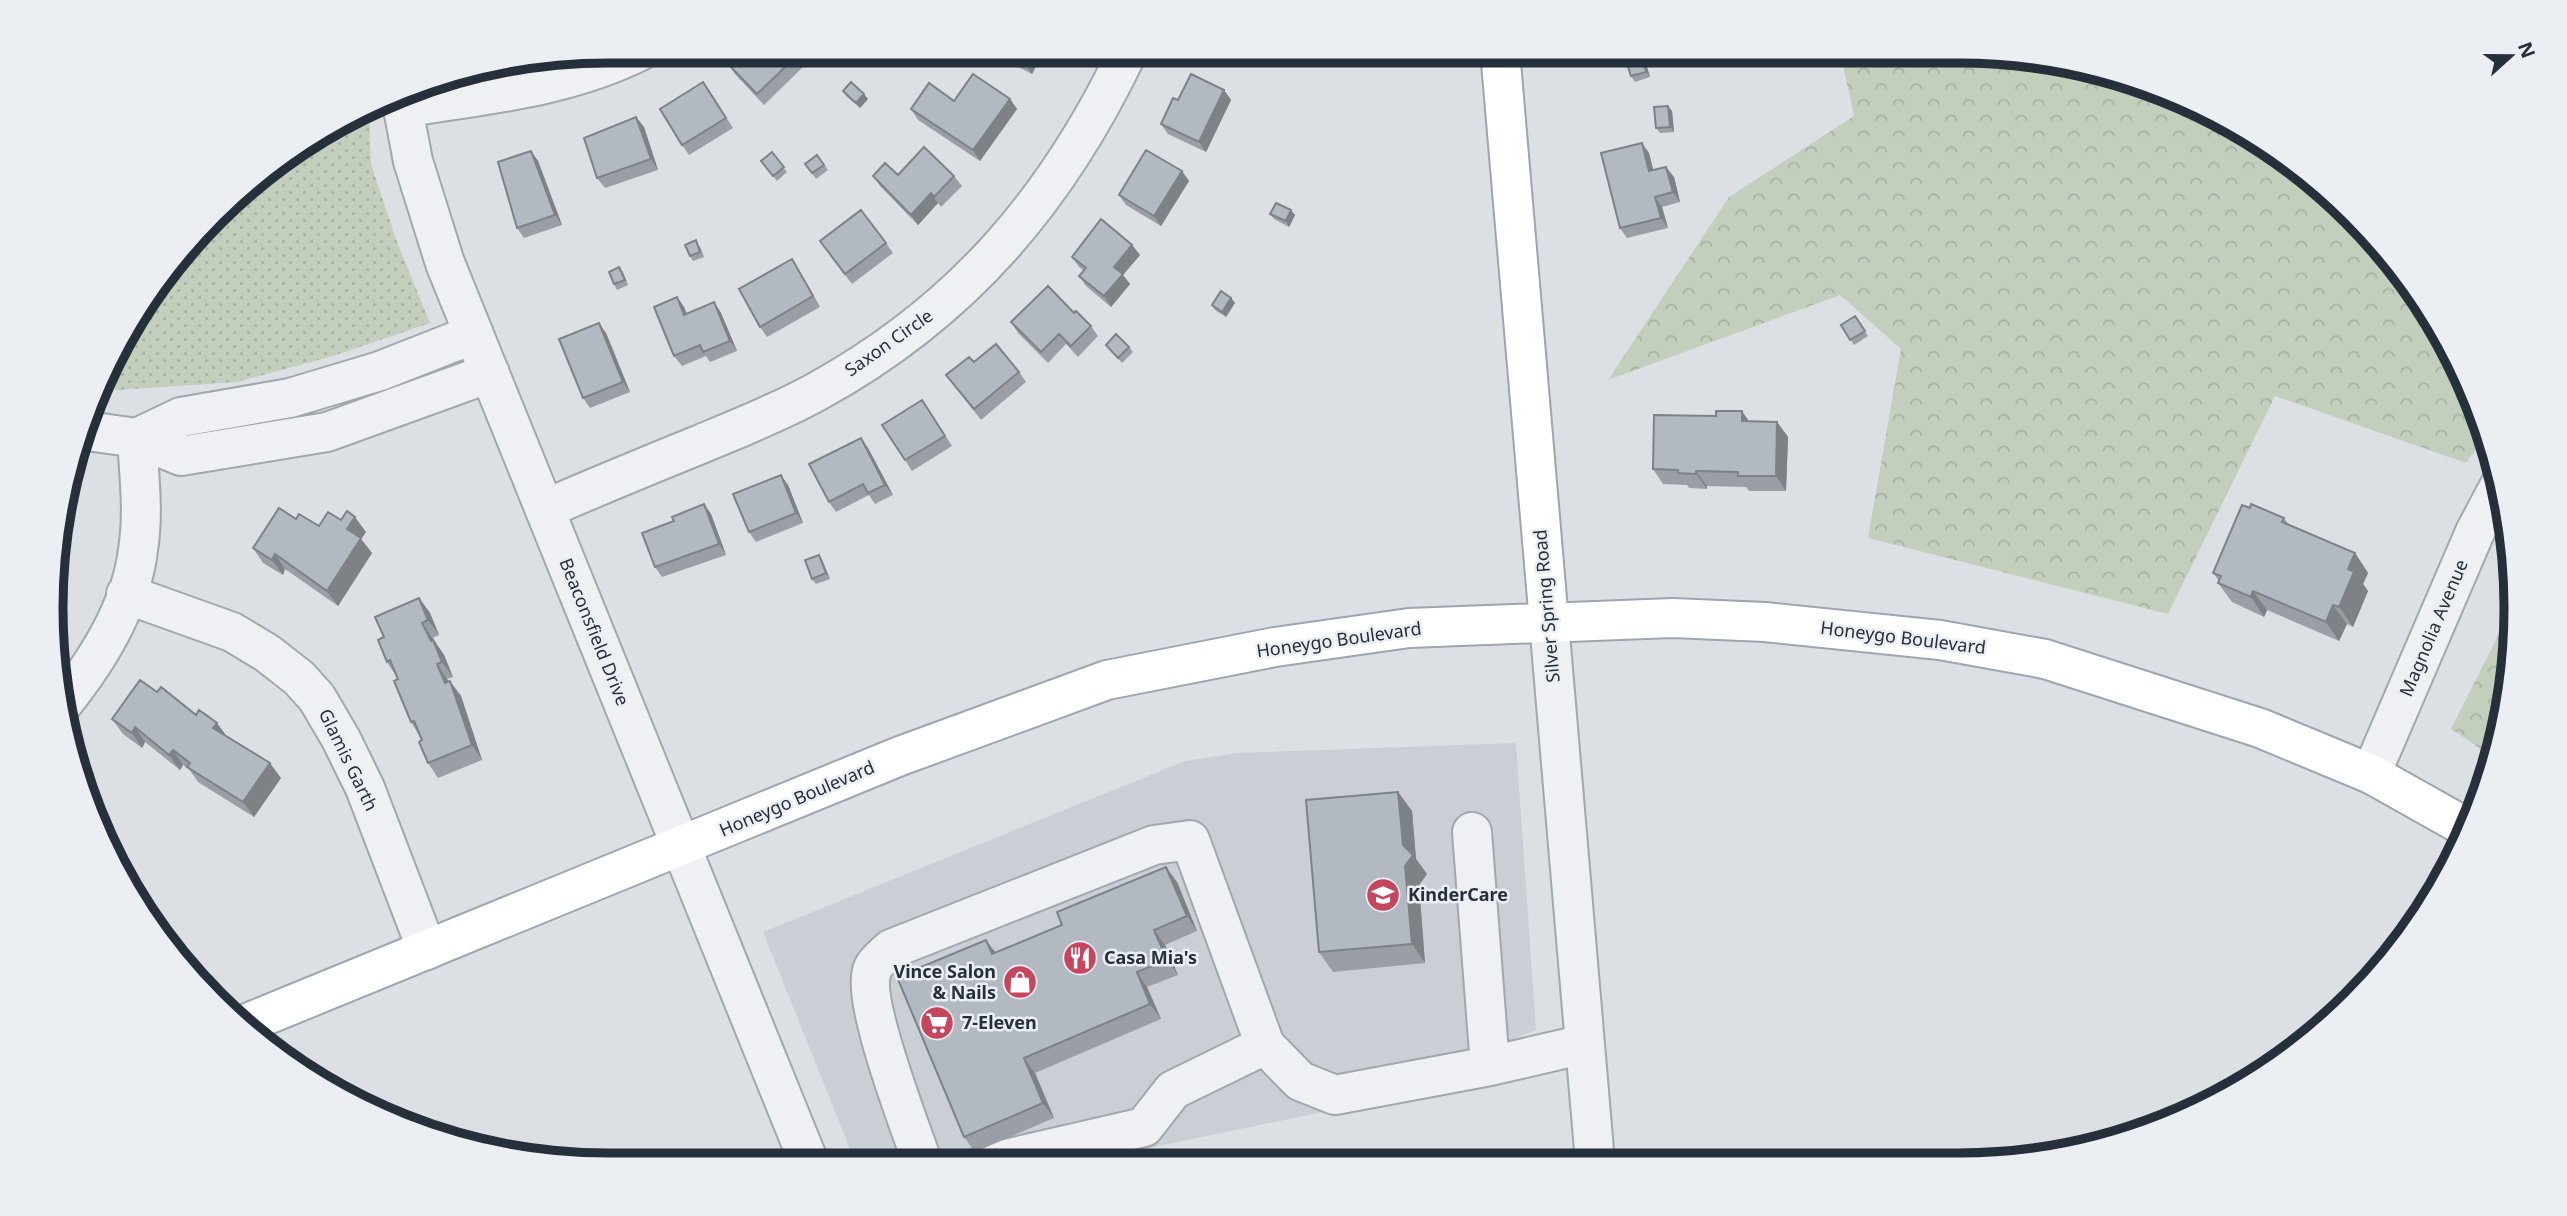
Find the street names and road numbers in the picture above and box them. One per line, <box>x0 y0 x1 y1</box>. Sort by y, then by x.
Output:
street label: Saxon Circle <box>840 303 937 381</box>
street label: Silver Spring Road <box>1527 528 1565 684</box>
street label: Beaconsfield Drive <box>554 554 635 709</box>
street label: Magnolia Avenue <box>2393 555 2473 700</box>
street label: Honeygo Boulevard <box>1819 615 1987 659</box>
street label: Honeygo Boulevard <box>1255 616 1423 662</box>
street label: Glamis Garth <box>314 704 384 815</box>
street label: Honeygo Boulevard <box>715 755 878 842</box>

